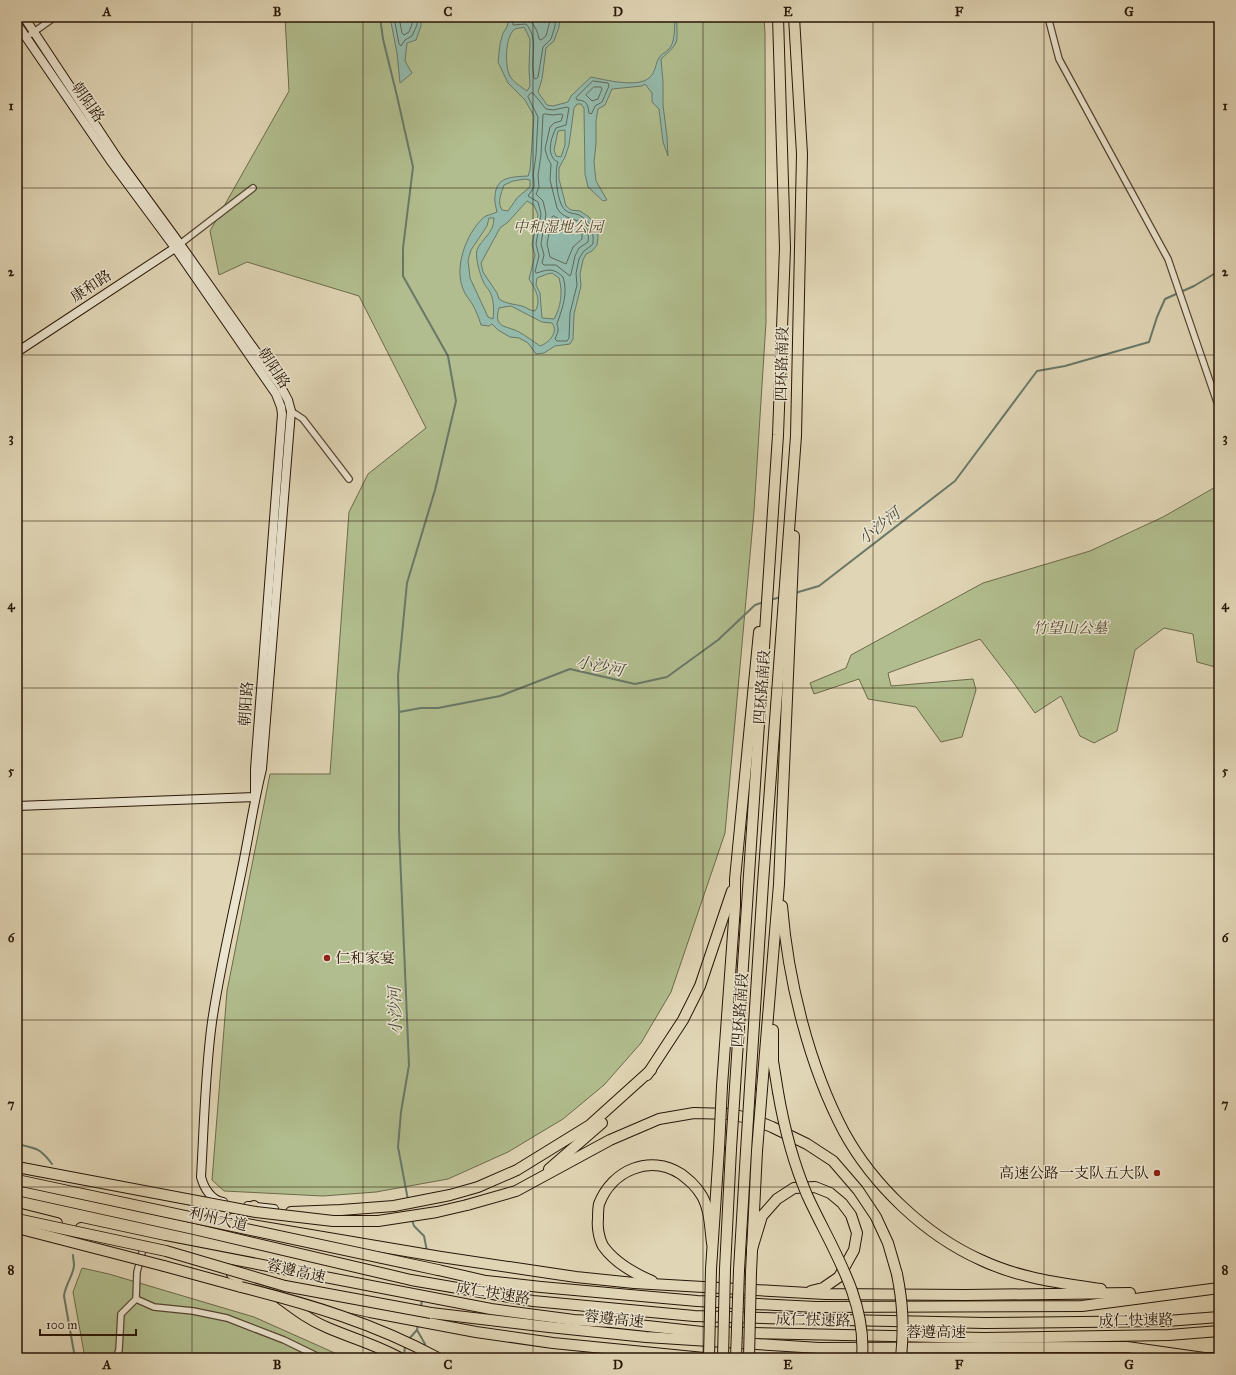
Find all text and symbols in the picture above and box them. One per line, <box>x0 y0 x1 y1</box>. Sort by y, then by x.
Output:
text: A <box>102 4 112 20</box>
text: B <box>273 4 282 20</box>
text: C <box>444 4 453 20</box>
text: D <box>613 4 623 20</box>
text: E <box>783 4 793 20</box>
text: F <box>955 4 964 20</box>
text: G <box>1124 4 1134 20</box>
street label: 朝阳路 <box>68 78 108 126</box>
text: 1 <box>8 98 14 114</box>
text: 1 <box>1222 98 1228 114</box>
park label: 中和湿地公园 <box>513 218 605 236</box>
text: 2 <box>8 264 15 280</box>
text: 2 <box>1222 264 1229 280</box>
street label: 康和路 <box>67 266 115 306</box>
street label: 四环路南段 <box>772 326 792 402</box>
street label: 朝阳路 <box>254 344 294 392</box>
text: 3 <box>8 430 14 446</box>
text: 3 <box>1222 430 1228 446</box>
water label: 小沙河 <box>854 502 906 548</box>
text: 4 <box>7 597 15 613</box>
text: 4 <box>1221 597 1229 613</box>
park label: 竹望山公墓 <box>1032 619 1110 637</box>
street label: 四环路南段 <box>750 649 774 725</box>
water label: 小沙河 <box>575 652 628 680</box>
street label: 朝阳路 <box>235 681 257 727</box>
text: 5 <box>8 763 15 779</box>
text: 5 <box>1222 763 1229 779</box>
text: 6 <box>8 930 16 946</box>
text: 6 <box>1222 930 1230 946</box>
place label: 仁和家宴 <box>335 949 395 967</box>
marker: 仁和家宴 <box>322 953 332 963</box>
street label: 四环路南段 <box>728 972 752 1048</box>
water label: 小沙河 <box>385 984 405 1035</box>
text: 7 <box>8 1096 15 1112</box>
text: 7 <box>1222 1096 1229 1112</box>
place label: 高速公路一支队五大队 <box>999 1164 1149 1182</box>
marker: 高速公路一支队五大队 <box>1152 1168 1162 1178</box>
street label: 利州大道 <box>187 1203 249 1235</box>
street label: 蓉遵高速 <box>265 1255 327 1287</box>
text: 8 <box>8 1262 15 1278</box>
text: 8 <box>1222 1262 1229 1278</box>
street label: 成仁快速路 <box>455 1278 531 1308</box>
street label: 蓉遵高速 <box>583 1307 645 1331</box>
street label: 成仁快速路 <box>775 1310 851 1330</box>
street label: 成仁快速路 <box>1098 1310 1174 1330</box>
scale bar <box>40 1311 136 1337</box>
text: 100 m <box>46 1318 77 1332</box>
street label: 蓉遵高速 <box>906 1323 966 1341</box>
text: A <box>102 1357 112 1373</box>
text: B <box>273 1357 282 1373</box>
text: C <box>444 1357 453 1373</box>
text: D <box>613 1357 623 1373</box>
text: E <box>783 1357 793 1373</box>
text: F <box>955 1357 964 1373</box>
text: G <box>1124 1357 1134 1373</box>

